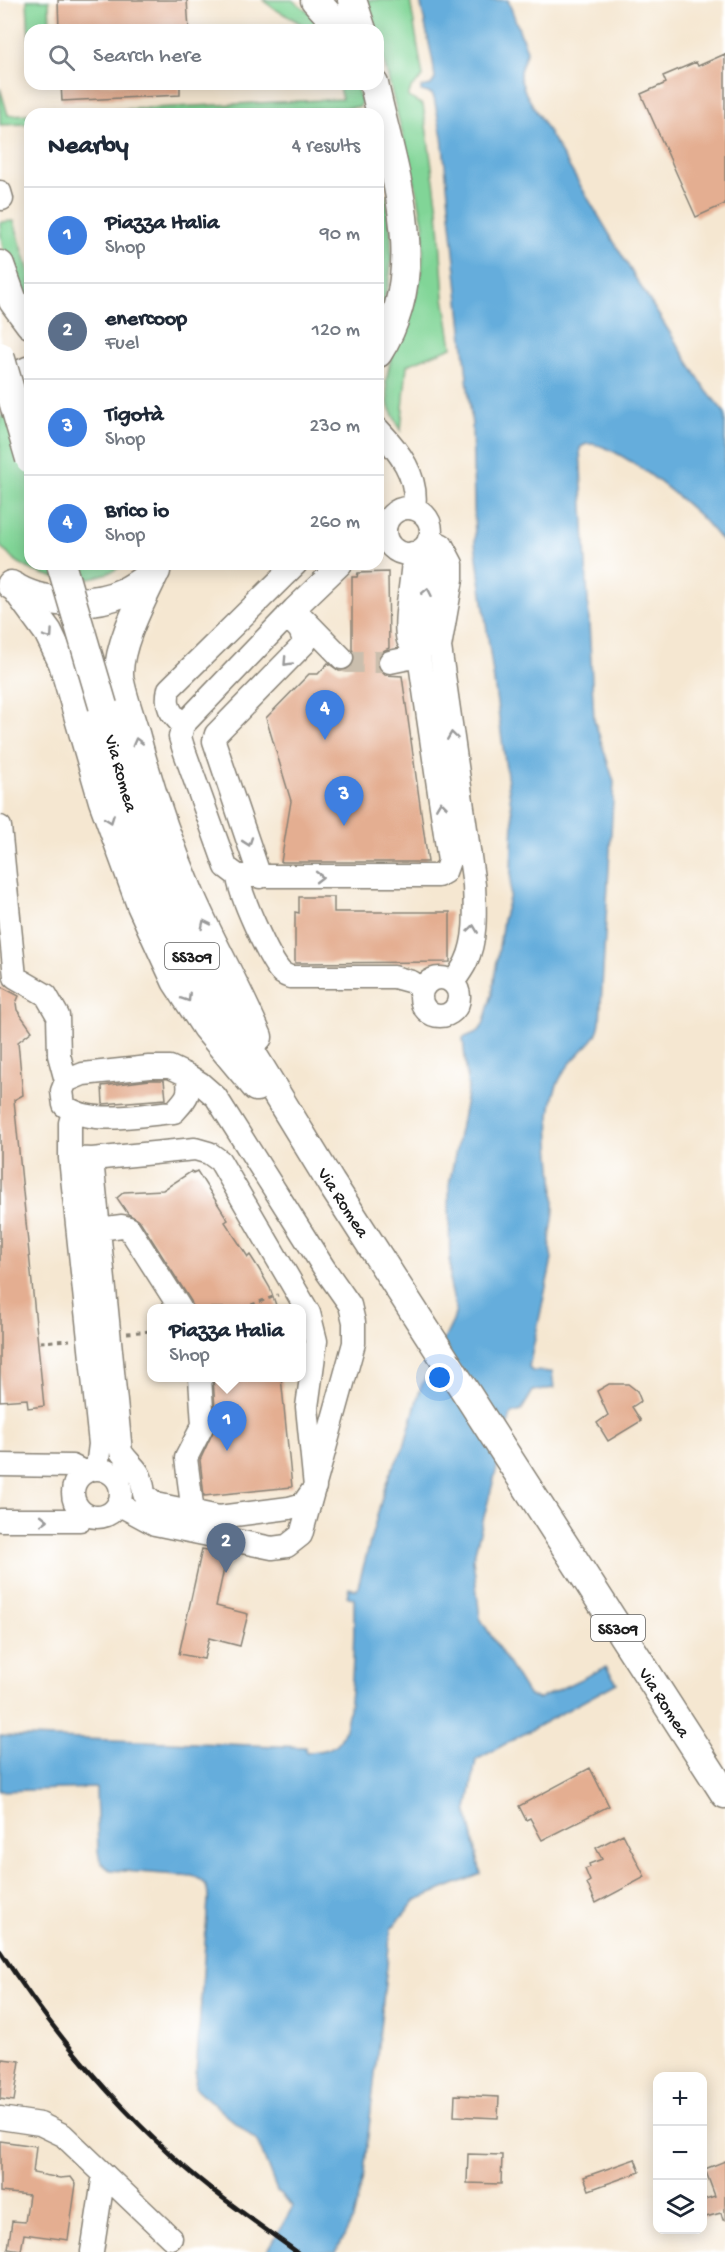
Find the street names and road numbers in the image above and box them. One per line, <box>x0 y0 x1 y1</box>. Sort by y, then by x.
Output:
street label: Via Romea <box>98 732 141 816</box>
road number: SS309 <box>165 943 219 969</box>
street label: Via Romea <box>311 1164 373 1243</box>
road number: SS309 <box>591 1615 645 1641</box>
street label: Via Romea <box>632 1664 694 1743</box>

